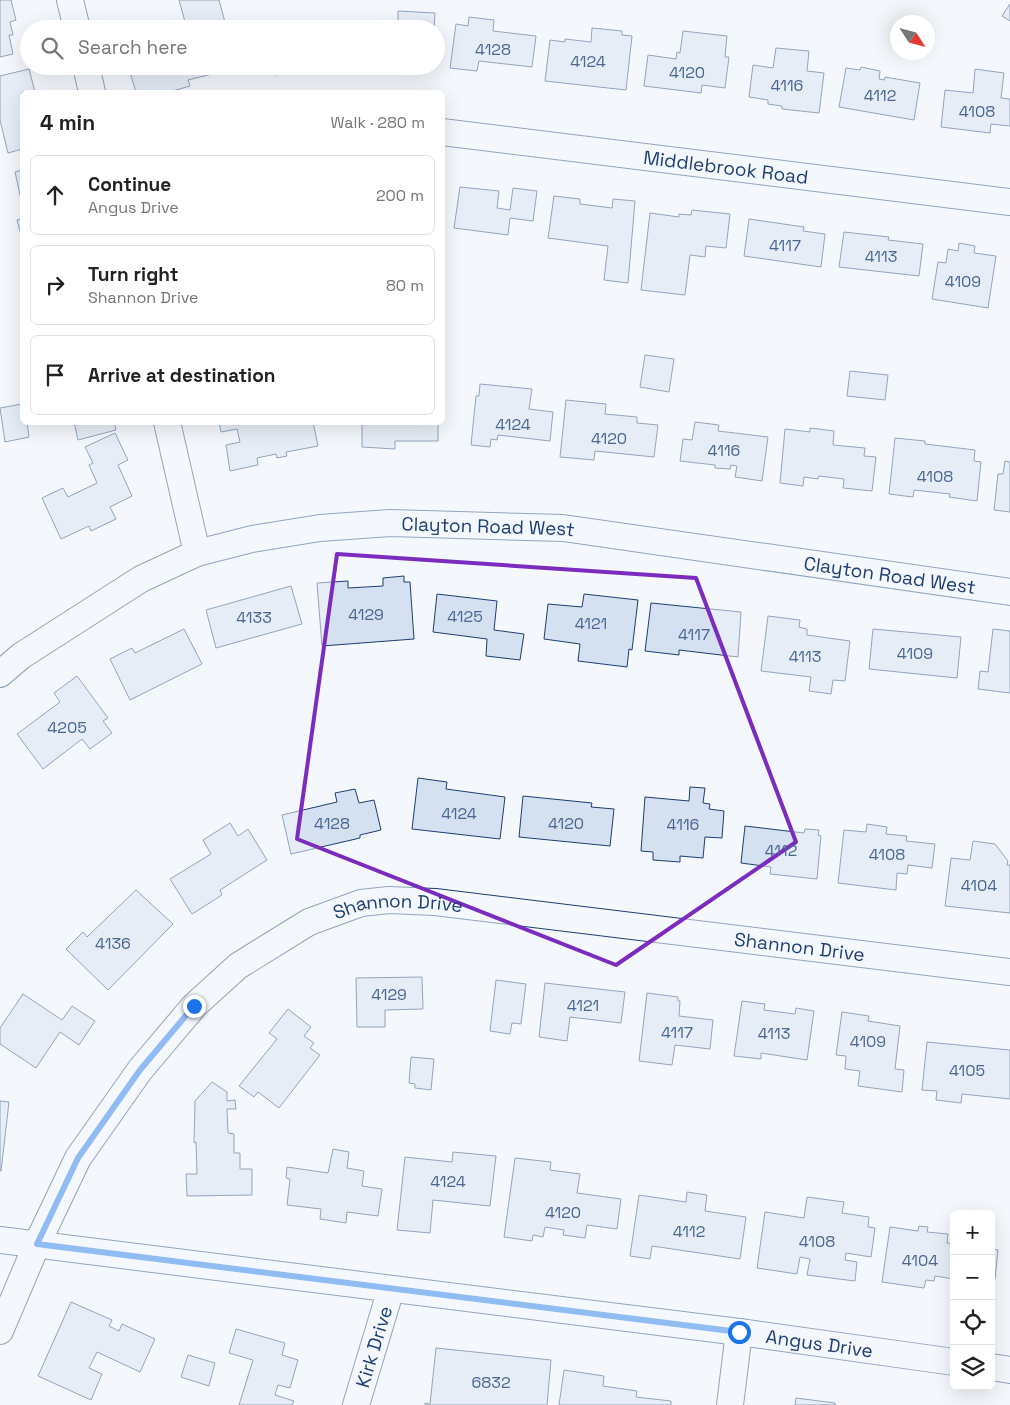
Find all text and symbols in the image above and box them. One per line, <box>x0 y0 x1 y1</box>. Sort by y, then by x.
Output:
north arrow <box>890 15 935 60</box>
search box <box>20 20 445 75</box>
icon: search <box>38 34 66 62</box>
text: Search here <box>78 35 188 60</box>
house number: 4128 <box>475 39 511 60</box>
house number: 4124 <box>570 51 606 72</box>
house number: 4120 <box>669 62 705 83</box>
house number: 4116 <box>771 75 803 96</box>
house number: 4112 <box>864 85 896 106</box>
house number: 4108 <box>959 101 995 122</box>
text: 4 min <box>40 109 95 136</box>
text: Walk · 280 m <box>330 112 425 133</box>
street label: Middlebrook Road <box>642 145 810 190</box>
text: Continue <box>88 172 171 197</box>
icon: ahead <box>41 181 69 209</box>
text: 200 m <box>376 185 424 206</box>
text: Angus Drive <box>88 197 179 218</box>
house number: 4117 <box>769 235 801 256</box>
house number: 4113 <box>865 246 897 267</box>
text: Turn right <box>88 262 178 287</box>
icon: right <box>41 271 69 299</box>
house number: 4109 <box>945 271 981 292</box>
text: 80 m <box>386 275 424 296</box>
text: Shannon Drive <box>88 287 199 308</box>
icon: arrive <box>41 361 69 389</box>
text: Arrive at destination <box>88 363 276 388</box>
house number: 4124 <box>495 414 531 435</box>
house number: 4120 <box>591 428 627 449</box>
house number: 4116 <box>708 440 740 461</box>
house number: 4108 <box>917 466 953 487</box>
street label: Clayton Road West <box>401 511 576 543</box>
street label: Clayton Road West <box>802 551 977 600</box>
house number: 4129 <box>348 604 384 625</box>
house number: 4125 <box>447 606 483 627</box>
house number: 4133 <box>236 607 272 628</box>
house number: 4121 <box>575 613 607 634</box>
house number: 4117 <box>678 624 710 645</box>
house number: 4109 <box>897 643 933 664</box>
house number: 4113 <box>789 646 821 667</box>
house number: 4205 <box>47 717 87 738</box>
house number: 4124 <box>441 803 477 824</box>
house number: 4128 <box>314 813 350 834</box>
house number: 4120 <box>548 813 584 834</box>
house number: 4116 <box>667 814 699 835</box>
house number: 4112 <box>765 840 797 861</box>
house number: 4108 <box>869 844 905 865</box>
house number: 4104 <box>961 875 997 896</box>
street label: Shannon Drive <box>329 888 464 925</box>
street label: Shannon Drive <box>733 927 866 967</box>
house number: 4136 <box>95 933 131 954</box>
house number: 4129 <box>371 984 407 1005</box>
route end <box>183 995 206 1018</box>
house number: 4121 <box>567 995 599 1016</box>
house number: 4117 <box>661 1022 693 1043</box>
house number: 4113 <box>758 1023 790 1044</box>
house number: 4109 <box>850 1031 886 1052</box>
house number: 4105 <box>949 1060 985 1081</box>
house number: 4124 <box>430 1171 466 1192</box>
house number: 4120 <box>545 1202 581 1223</box>
map controls <box>950 1210 995 1390</box>
button: + <box>950 1210 995 1255</box>
house number: 4112 <box>673 1221 705 1242</box>
house number: 4108 <box>799 1231 835 1252</box>
house number: 4104 <box>902 1250 938 1271</box>
button: − <box>950 1255 995 1300</box>
button: locate <box>950 1300 995 1345</box>
street label: Kirk Drive <box>350 1303 398 1391</box>
route start <box>728 1321 751 1344</box>
street label: Angus Drive <box>764 1324 875 1364</box>
button: layers <box>950 1345 995 1390</box>
house number: 6832 <box>471 1372 511 1393</box>

